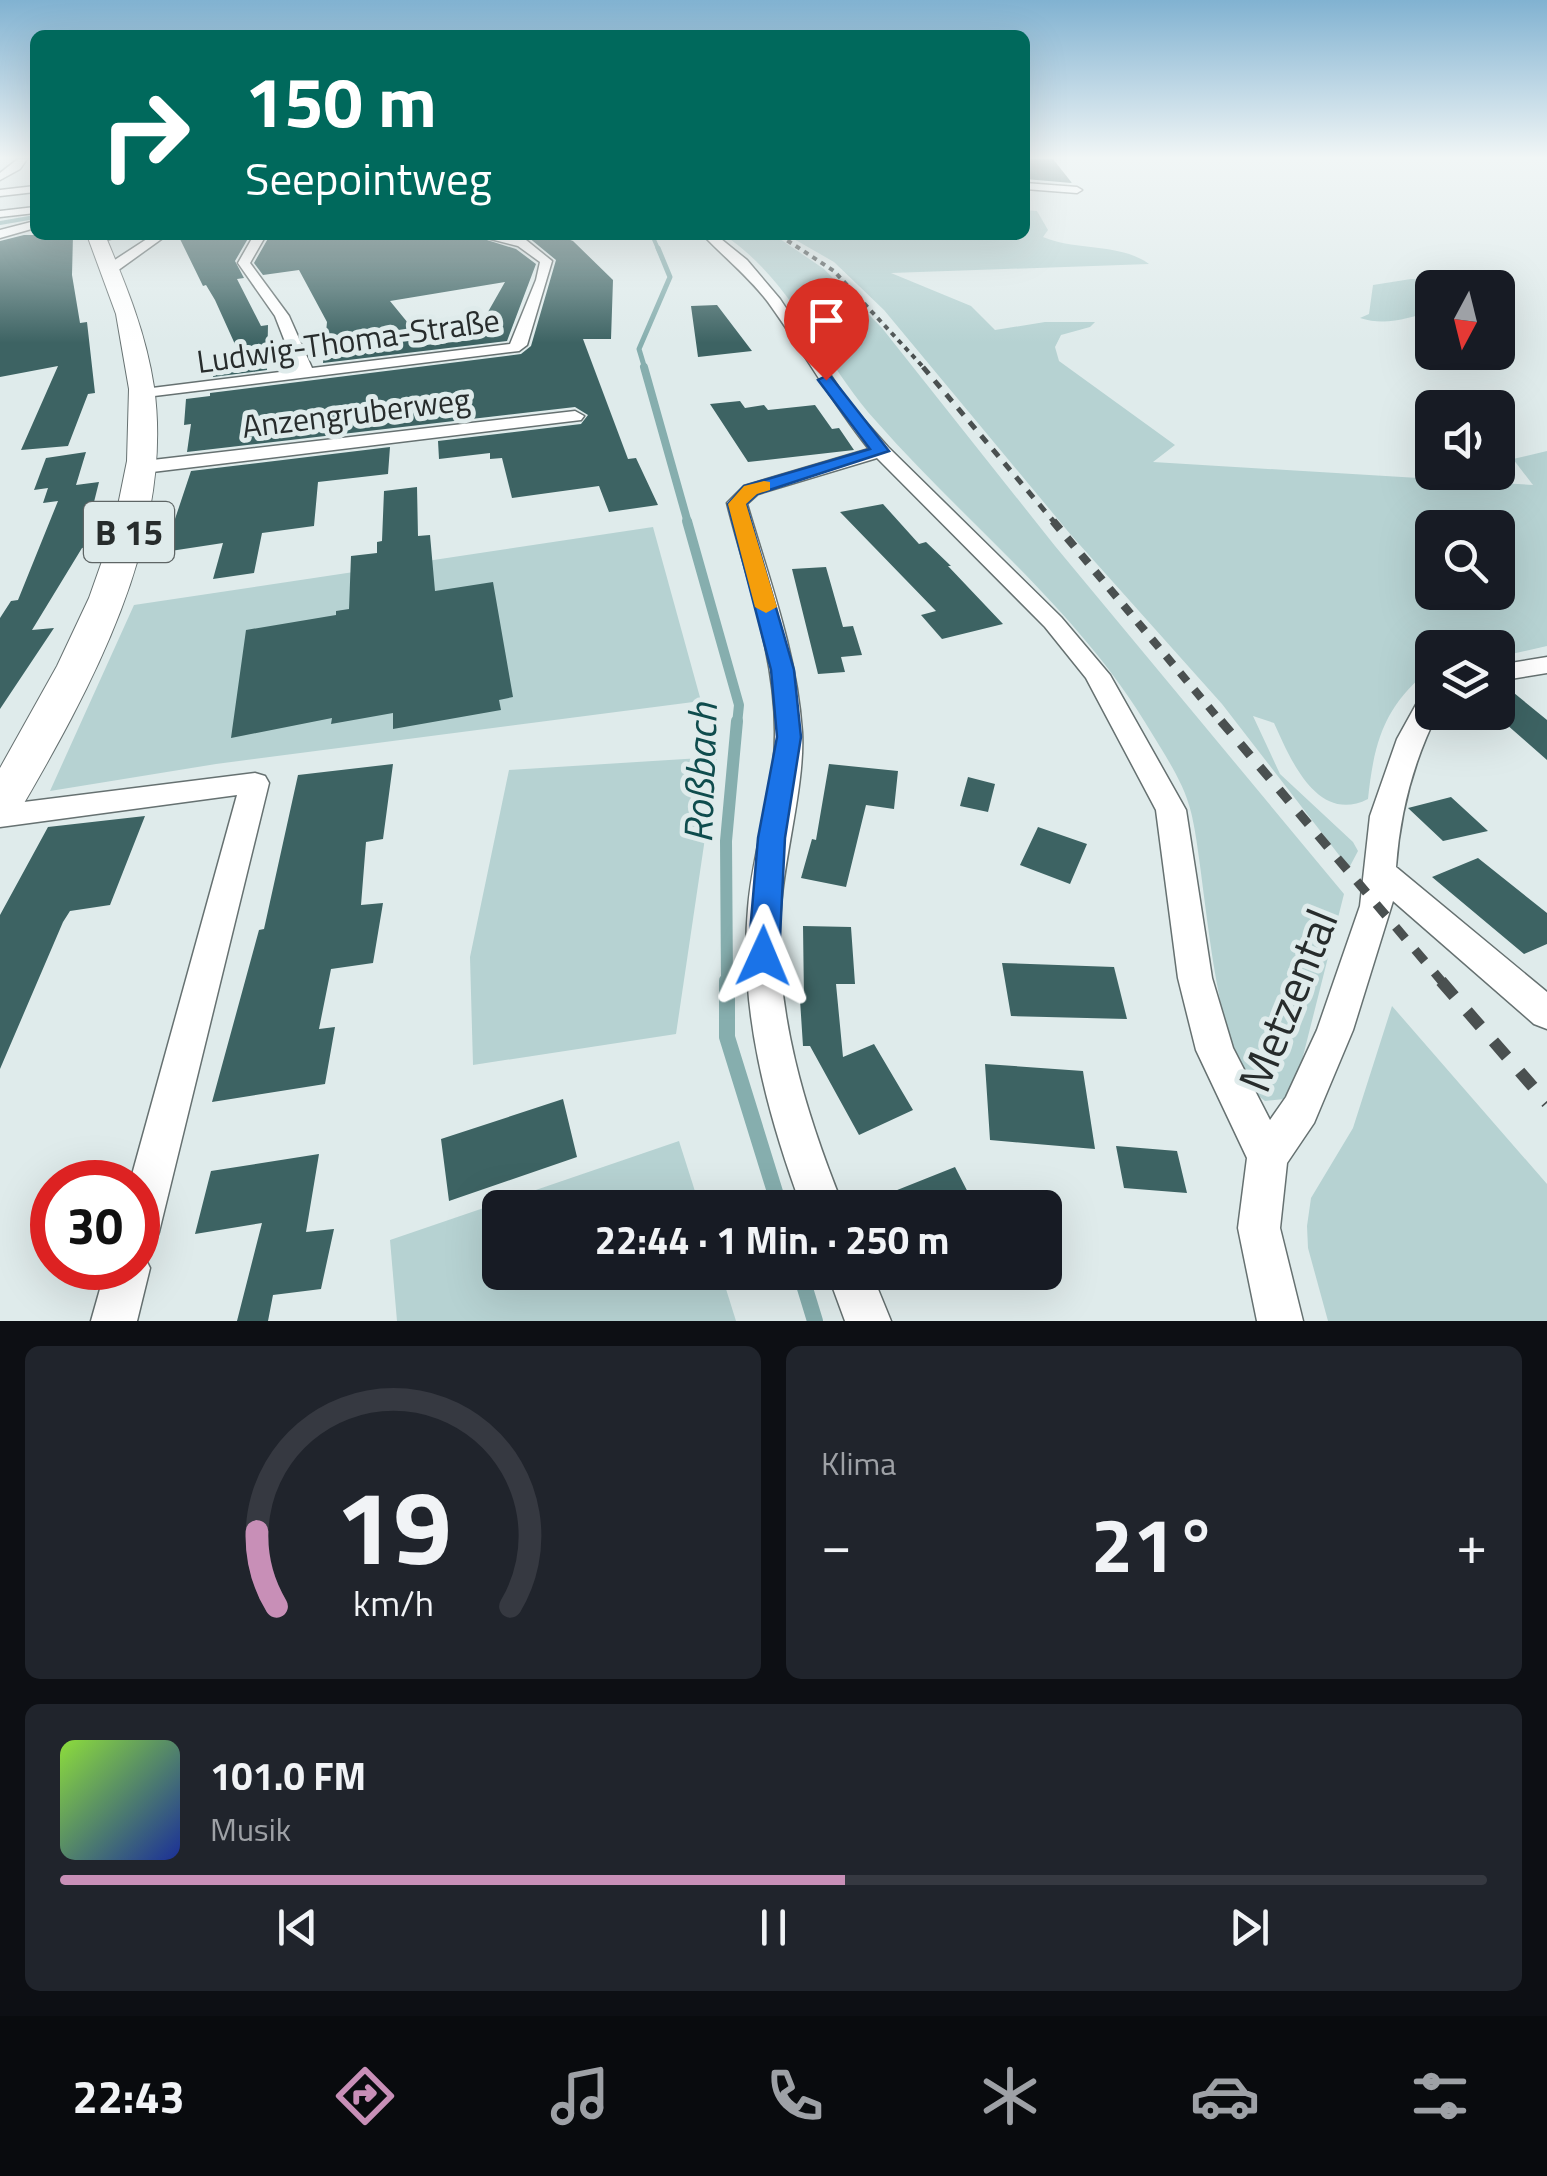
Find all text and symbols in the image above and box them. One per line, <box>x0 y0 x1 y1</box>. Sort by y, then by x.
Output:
text: 150 m <box>245 48 437 154</box>
icon: right <box>80 70 210 200</box>
text: Seepointweg <box>245 144 492 212</box>
north arrow <box>1415 270 1515 370</box>
map controls <box>1415 270 1515 730</box>
pin <box>784 278 869 381</box>
icon: arrive <box>799 293 854 348</box>
street label: Ludwig-Thoma-Straße <box>194 295 502 385</box>
street label: Anzengruberweg <box>239 374 473 450</box>
button: sound <box>1415 390 1515 490</box>
road number: B 15 <box>84 502 174 562</box>
button: search <box>1415 510 1515 610</box>
button: layers <box>1415 630 1515 730</box>
water label: Roßbach <box>667 701 733 844</box>
street label: Metzental <box>1220 898 1354 1102</box>
position arrow <box>711 904 815 1008</box>
speed limit sign: 30 <box>30 1160 160 1290</box>
text: 22:44 · 1 Min. · 250 m <box>595 1211 949 1269</box>
text: Klima <box>821 1439 896 1487</box>
text: 19 <box>335 1446 451 1604</box>
text: 21° <box>1091 1487 1217 1601</box>
text: − <box>821 1502 852 1585</box>
text: + <box>1456 1502 1487 1585</box>
text: km/h <box>353 1575 433 1630</box>
text: 101.0 FM <box>210 1747 366 1805</box>
text: Musik <box>210 1805 291 1853</box>
icon: previous <box>270 1900 325 1955</box>
icon: pause <box>746 1900 801 1955</box>
icon: next <box>1222 1900 1277 1955</box>
icon: directions <box>330 2061 400 2131</box>
icon: music <box>545 2061 615 2131</box>
icon: phone <box>760 2061 830 2131</box>
icon: climate <box>975 2061 1045 2131</box>
icon: car <box>1190 2061 1260 2131</box>
icon: filters <box>1405 2061 1475 2131</box>
text: 22:43 <box>72 2062 185 2130</box>

